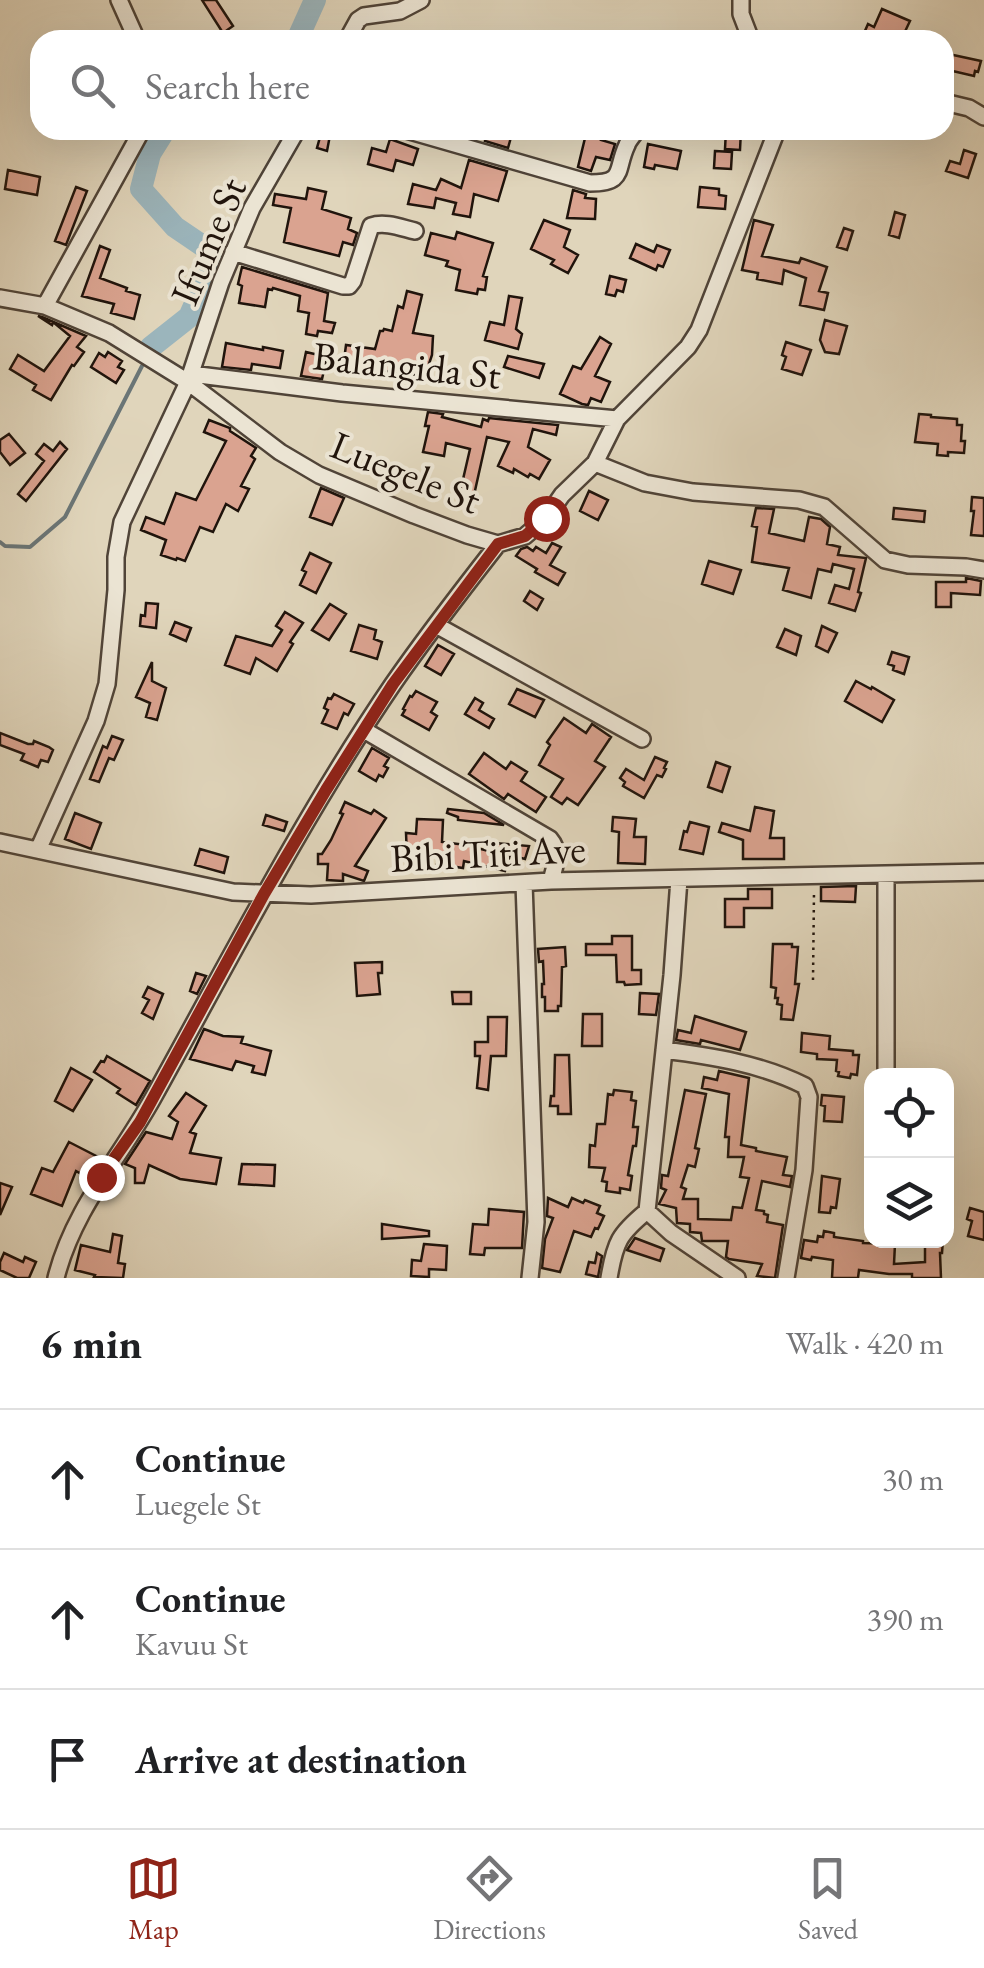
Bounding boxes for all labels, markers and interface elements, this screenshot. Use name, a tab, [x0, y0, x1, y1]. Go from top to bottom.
search box	[30, 30, 954, 140]
icon: search	[65, 58, 120, 113]
text: Search here	[145, 61, 310, 110]
street label: Ifume St	[158, 169, 258, 313]
street label: Balangida St	[310, 329, 504, 401]
street label: Luegele St	[323, 418, 489, 526]
route start	[524, 496, 570, 542]
street label: Bibi Titi Ave	[389, 822, 587, 884]
map controls	[864, 1068, 954, 1248]
button: locate	[864, 1068, 954, 1158]
route end	[79, 1155, 125, 1201]
button: layers	[864, 1158, 954, 1248]
text: 6 min	[40, 1316, 142, 1371]
text: Walk · 420 m	[786, 1322, 944, 1364]
text: Continue	[135, 1434, 286, 1483]
icon: ahead	[40, 1452, 95, 1507]
text: 30 m	[882, 1458, 944, 1500]
text: Luegele St	[135, 1483, 261, 1525]
text: Continue	[135, 1574, 286, 1623]
icon: ahead	[40, 1592, 95, 1647]
text: 390 m	[867, 1598, 944, 1640]
text: Kavuu St	[135, 1623, 248, 1665]
icon: arrive	[40, 1732, 95, 1787]
text: Arrive at destination	[135, 1735, 467, 1784]
tab: Map	[126, 1851, 181, 1947]
tab: Directions	[433, 1851, 546, 1947]
tab: Saved	[798, 1851, 858, 1947]

